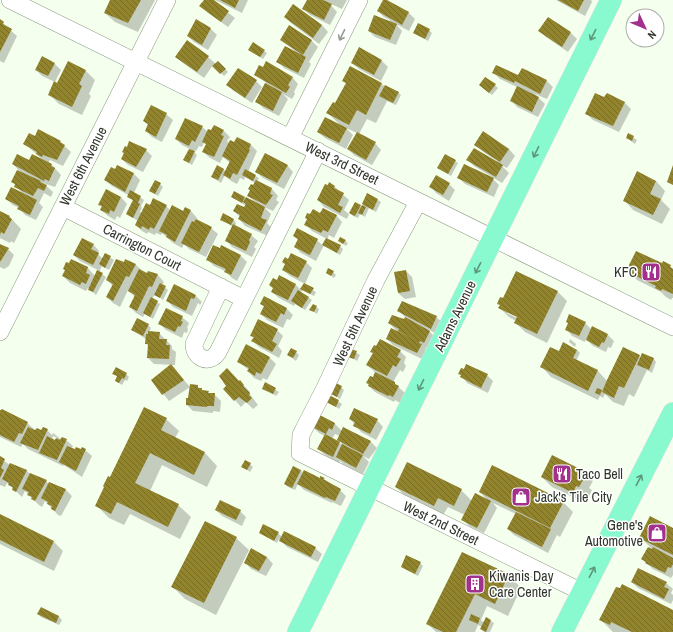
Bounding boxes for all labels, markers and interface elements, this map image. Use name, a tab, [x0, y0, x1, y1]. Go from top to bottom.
north arrow	[625, 8, 665, 48]
text: N	[645, 28, 659, 42]
one-way arrow	[338, 29, 345, 41]
one-way arrow	[589, 29, 597, 41]
street label: West 6th Avenue	[55, 123, 111, 209]
street label: West 3rd Street	[302, 137, 382, 189]
one-way arrow	[532, 145, 539, 157]
street label: Carrington Court	[100, 220, 184, 274]
restaurant icon: KFC	[640, 261, 662, 283]
one-way arrow	[474, 262, 482, 274]
place label: KFC	[614, 263, 637, 281]
street label: Adams Avenue	[430, 277, 480, 355]
street label: West 5th Avenue	[329, 283, 381, 369]
one-way arrow	[417, 378, 424, 390]
restaurant icon: Taco Bell	[551, 463, 573, 485]
place label: Taco Bell	[576, 465, 623, 483]
one-way arrow	[636, 474, 643, 486]
shop icon: Jack's Tile City	[510, 486, 532, 508]
place label: Jack's Tile City	[535, 488, 612, 506]
street label: West 2nd Street	[400, 497, 482, 549]
place label: Gene's Automotive	[584, 516, 643, 550]
shop icon: Gene's Automotive	[646, 522, 668, 544]
one-way arrow	[589, 566, 597, 578]
place label: Kiwanis Day Care Center	[489, 567, 554, 601]
building icon: Kiwanis Day Care Center	[464, 573, 486, 595]

